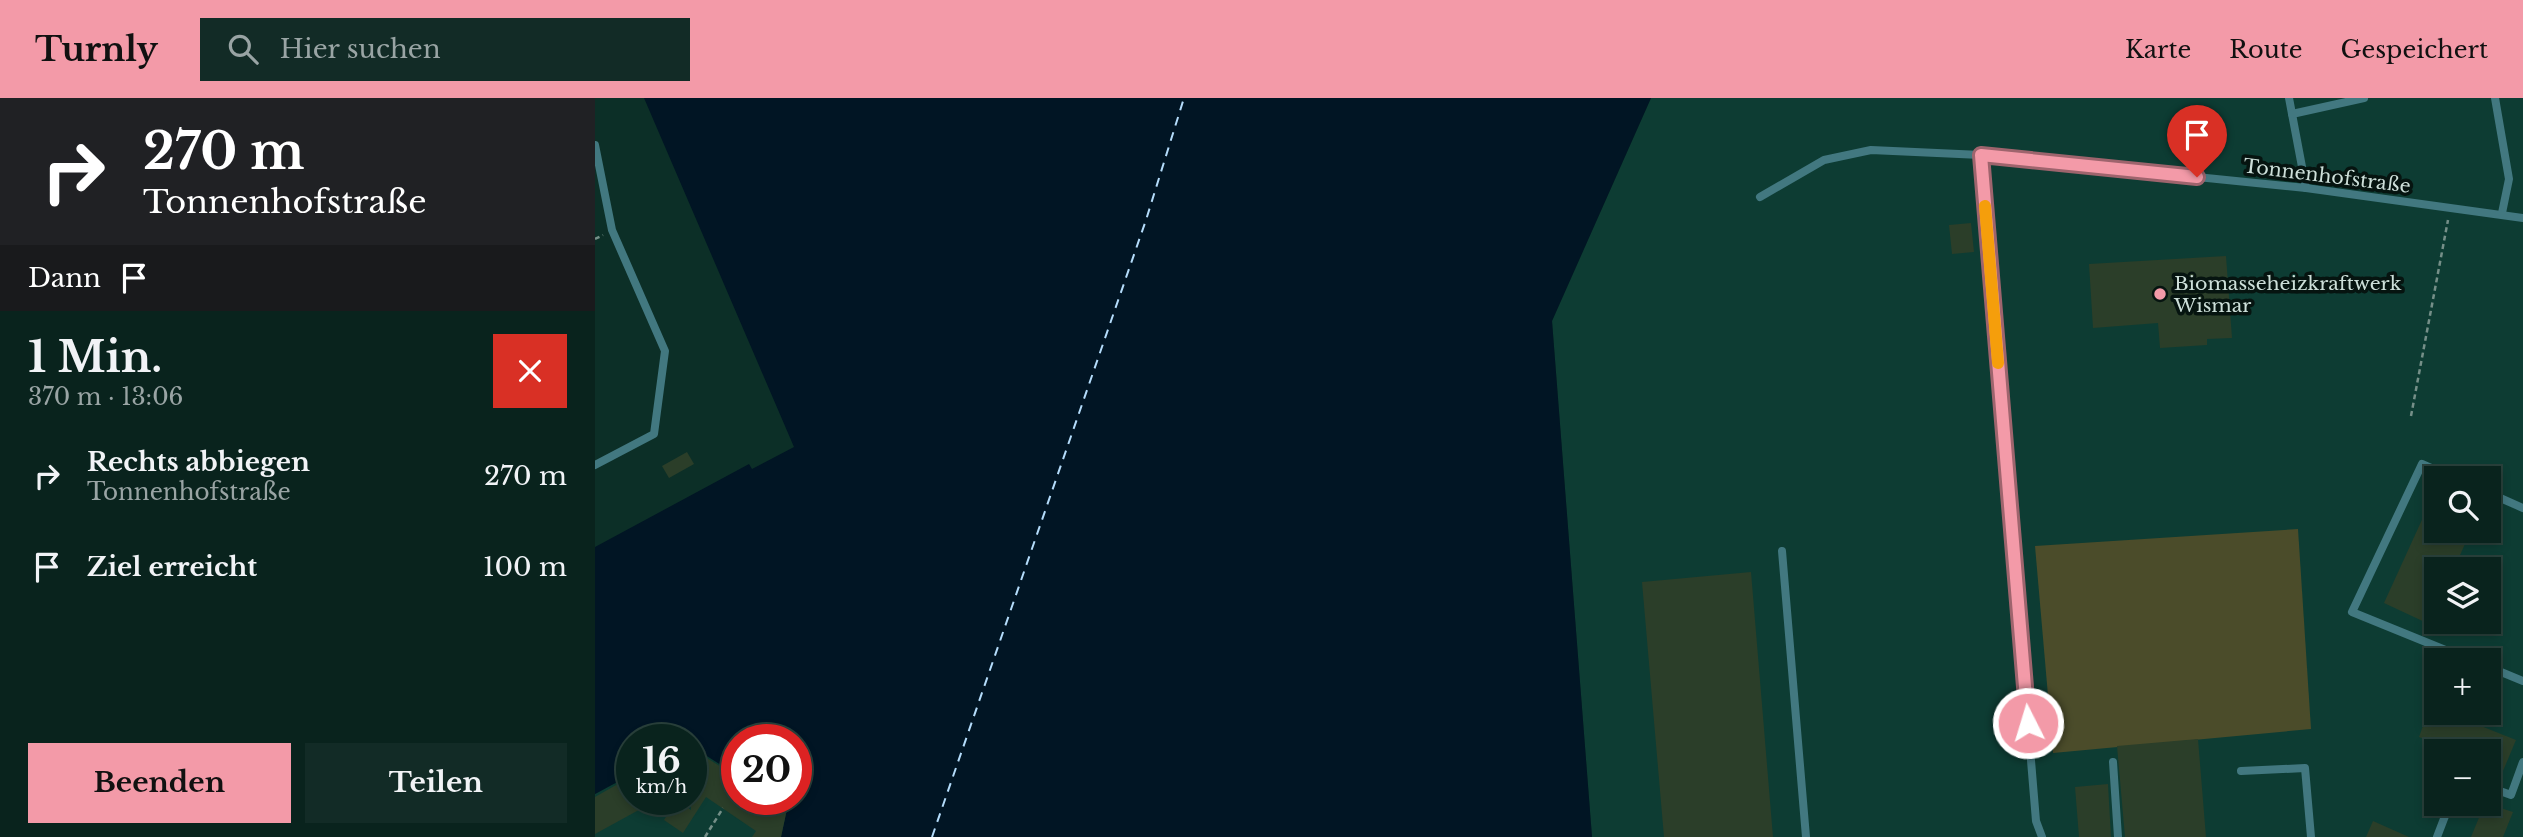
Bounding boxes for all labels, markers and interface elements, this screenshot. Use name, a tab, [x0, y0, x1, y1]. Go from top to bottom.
search box	[200, 18, 690, 81]
text: Turnly	[35, 29, 158, 70]
icon: search	[224, 30, 262, 68]
text: Hier suchen	[280, 33, 441, 65]
text: Karte	[2125, 35, 2191, 64]
text: Route	[2229, 35, 2303, 64]
text: Gespeichert	[2341, 35, 2488, 64]
pin	[2167, 105, 2227, 177]
icon: arrive	[2178, 116, 2216, 154]
text: 270 m	[143, 121, 304, 182]
icon: right	[28, 126, 119, 217]
street label: Tonnenhofstraße	[2242, 154, 2412, 198]
text: Tonnenhofstraße	[143, 182, 427, 222]
icon: arrive	[115, 259, 153, 297]
text: Dann	[28, 262, 101, 294]
place label: Biomasseheizkraftwerk Wismar	[2173, 272, 2402, 317]
marker: Biomasseheizkraftwerk Wismar	[2152, 286, 2168, 302]
text: 1 Min.	[28, 331, 162, 383]
button: close	[493, 334, 567, 408]
text: 370 m · 13:06	[28, 383, 183, 411]
text: Rechts abbiegen	[87, 446, 310, 478]
icon: right	[28, 457, 66, 495]
text: 270 m	[484, 460, 567, 492]
map controls	[2424, 466, 2501, 816]
button: search	[2424, 466, 2501, 543]
text: Tonnenhofstraße	[87, 478, 291, 506]
icon: arrive	[28, 548, 66, 586]
text: Ziel erreicht	[87, 551, 257, 583]
text: 100 m	[483, 551, 567, 583]
button: layers	[2424, 557, 2501, 634]
button: +	[2424, 648, 2501, 725]
position arrow	[1991, 686, 2065, 760]
speed limit sign: 20	[721, 724, 812, 815]
text: 16	[642, 739, 681, 782]
button: −	[2424, 739, 2501, 816]
button: Beenden	[28, 743, 291, 823]
button: Teilen	[305, 743, 567, 823]
text: km/h	[636, 776, 687, 798]

